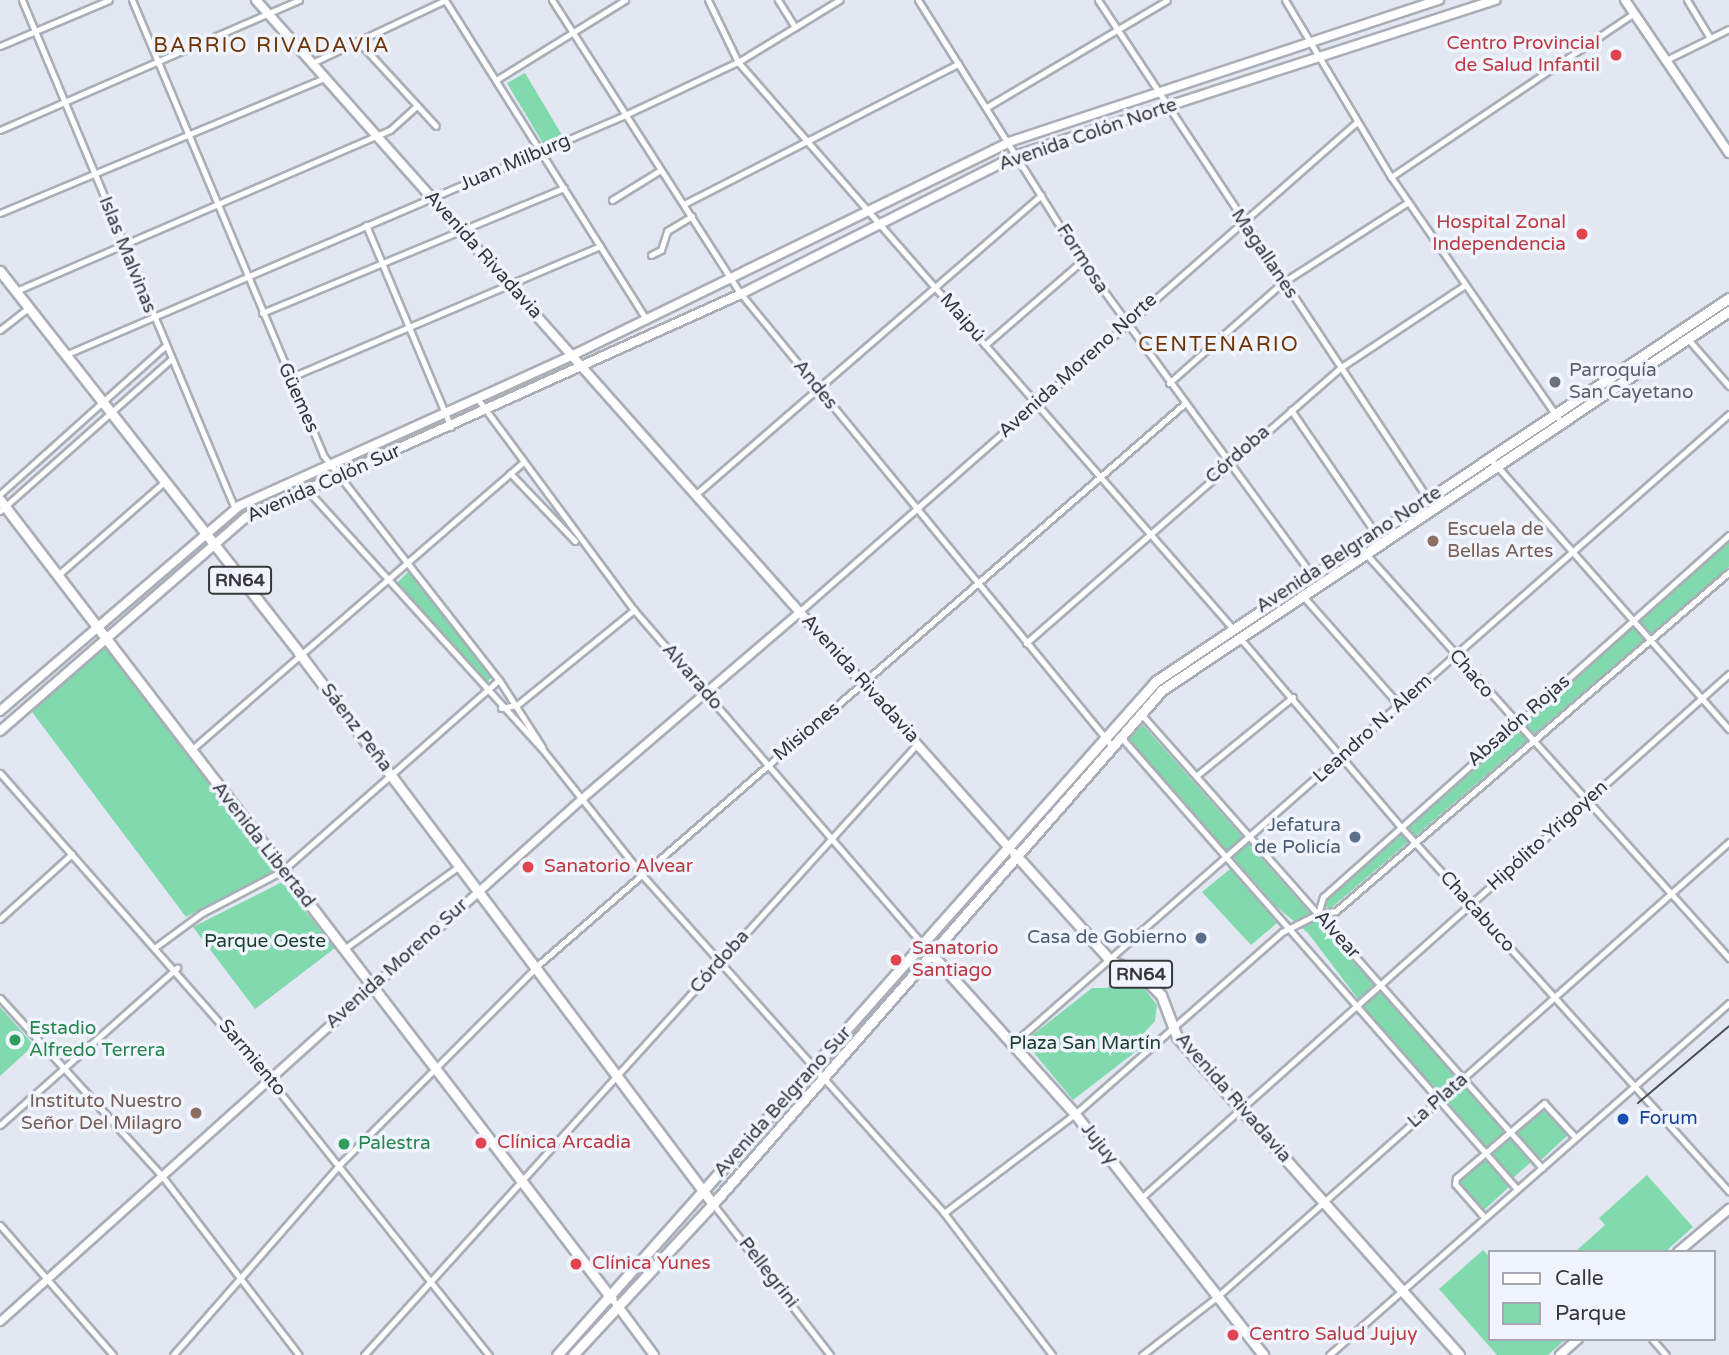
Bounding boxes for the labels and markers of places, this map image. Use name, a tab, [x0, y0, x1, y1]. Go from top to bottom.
place label: Centro Provincial de Salud Infantil	[1447, 33, 1600, 77]
marker: Centro Provincial de Salud Infantil	[1606, 45, 1626, 65]
place label: Hospital Zonal Independencia	[1432, 212, 1566, 256]
marker: Hospital Zonal Independencia	[1572, 224, 1592, 244]
place label: Parroquía San Cayetano	[1569, 360, 1693, 404]
marker: Parroquía San Cayetano	[1547, 374, 1563, 390]
place label: Escuela de Bellas Artes	[1447, 519, 1553, 563]
marker: Escuela de Bellas Artes	[1425, 533, 1441, 549]
place label: Jefatura de Policía	[1254, 815, 1341, 859]
marker: Jefatura de Policía	[1347, 829, 1363, 845]
place label: Sanatorio Alvear	[544, 856, 693, 878]
marker: Sanatorio Alvear	[518, 857, 538, 877]
place label: Casa de Gobierno	[1027, 927, 1187, 949]
marker: Casa de Gobierno	[1193, 930, 1209, 946]
place label: Sanatorio Santiago	[912, 938, 999, 982]
marker: Sanatorio Santiago	[886, 950, 906, 970]
place label: Estadio Alfredo Terrera	[29, 1018, 165, 1062]
marker: Estadio Alfredo Terrera	[7, 1032, 23, 1048]
place label: Instituto Nuestro Señor Del Milagro	[21, 1091, 182, 1135]
marker: Instituto Nuestro Señor Del Milagro	[188, 1105, 204, 1121]
place label: Forum	[1639, 1108, 1698, 1130]
marker: Forum	[1613, 1109, 1633, 1129]
place label: Clínica Arcadia	[497, 1132, 631, 1154]
place label: Palestra	[358, 1133, 431, 1155]
marker: Clínica Arcadia	[471, 1133, 491, 1153]
marker: Palestra	[336, 1136, 352, 1152]
place label: Clínica Yunes	[592, 1253, 711, 1275]
marker: Clínica Yunes	[566, 1254, 586, 1274]
place label: Centro Salud Jujuy	[1249, 1324, 1417, 1346]
marker: Centro Salud Jujuy	[1223, 1325, 1243, 1345]

